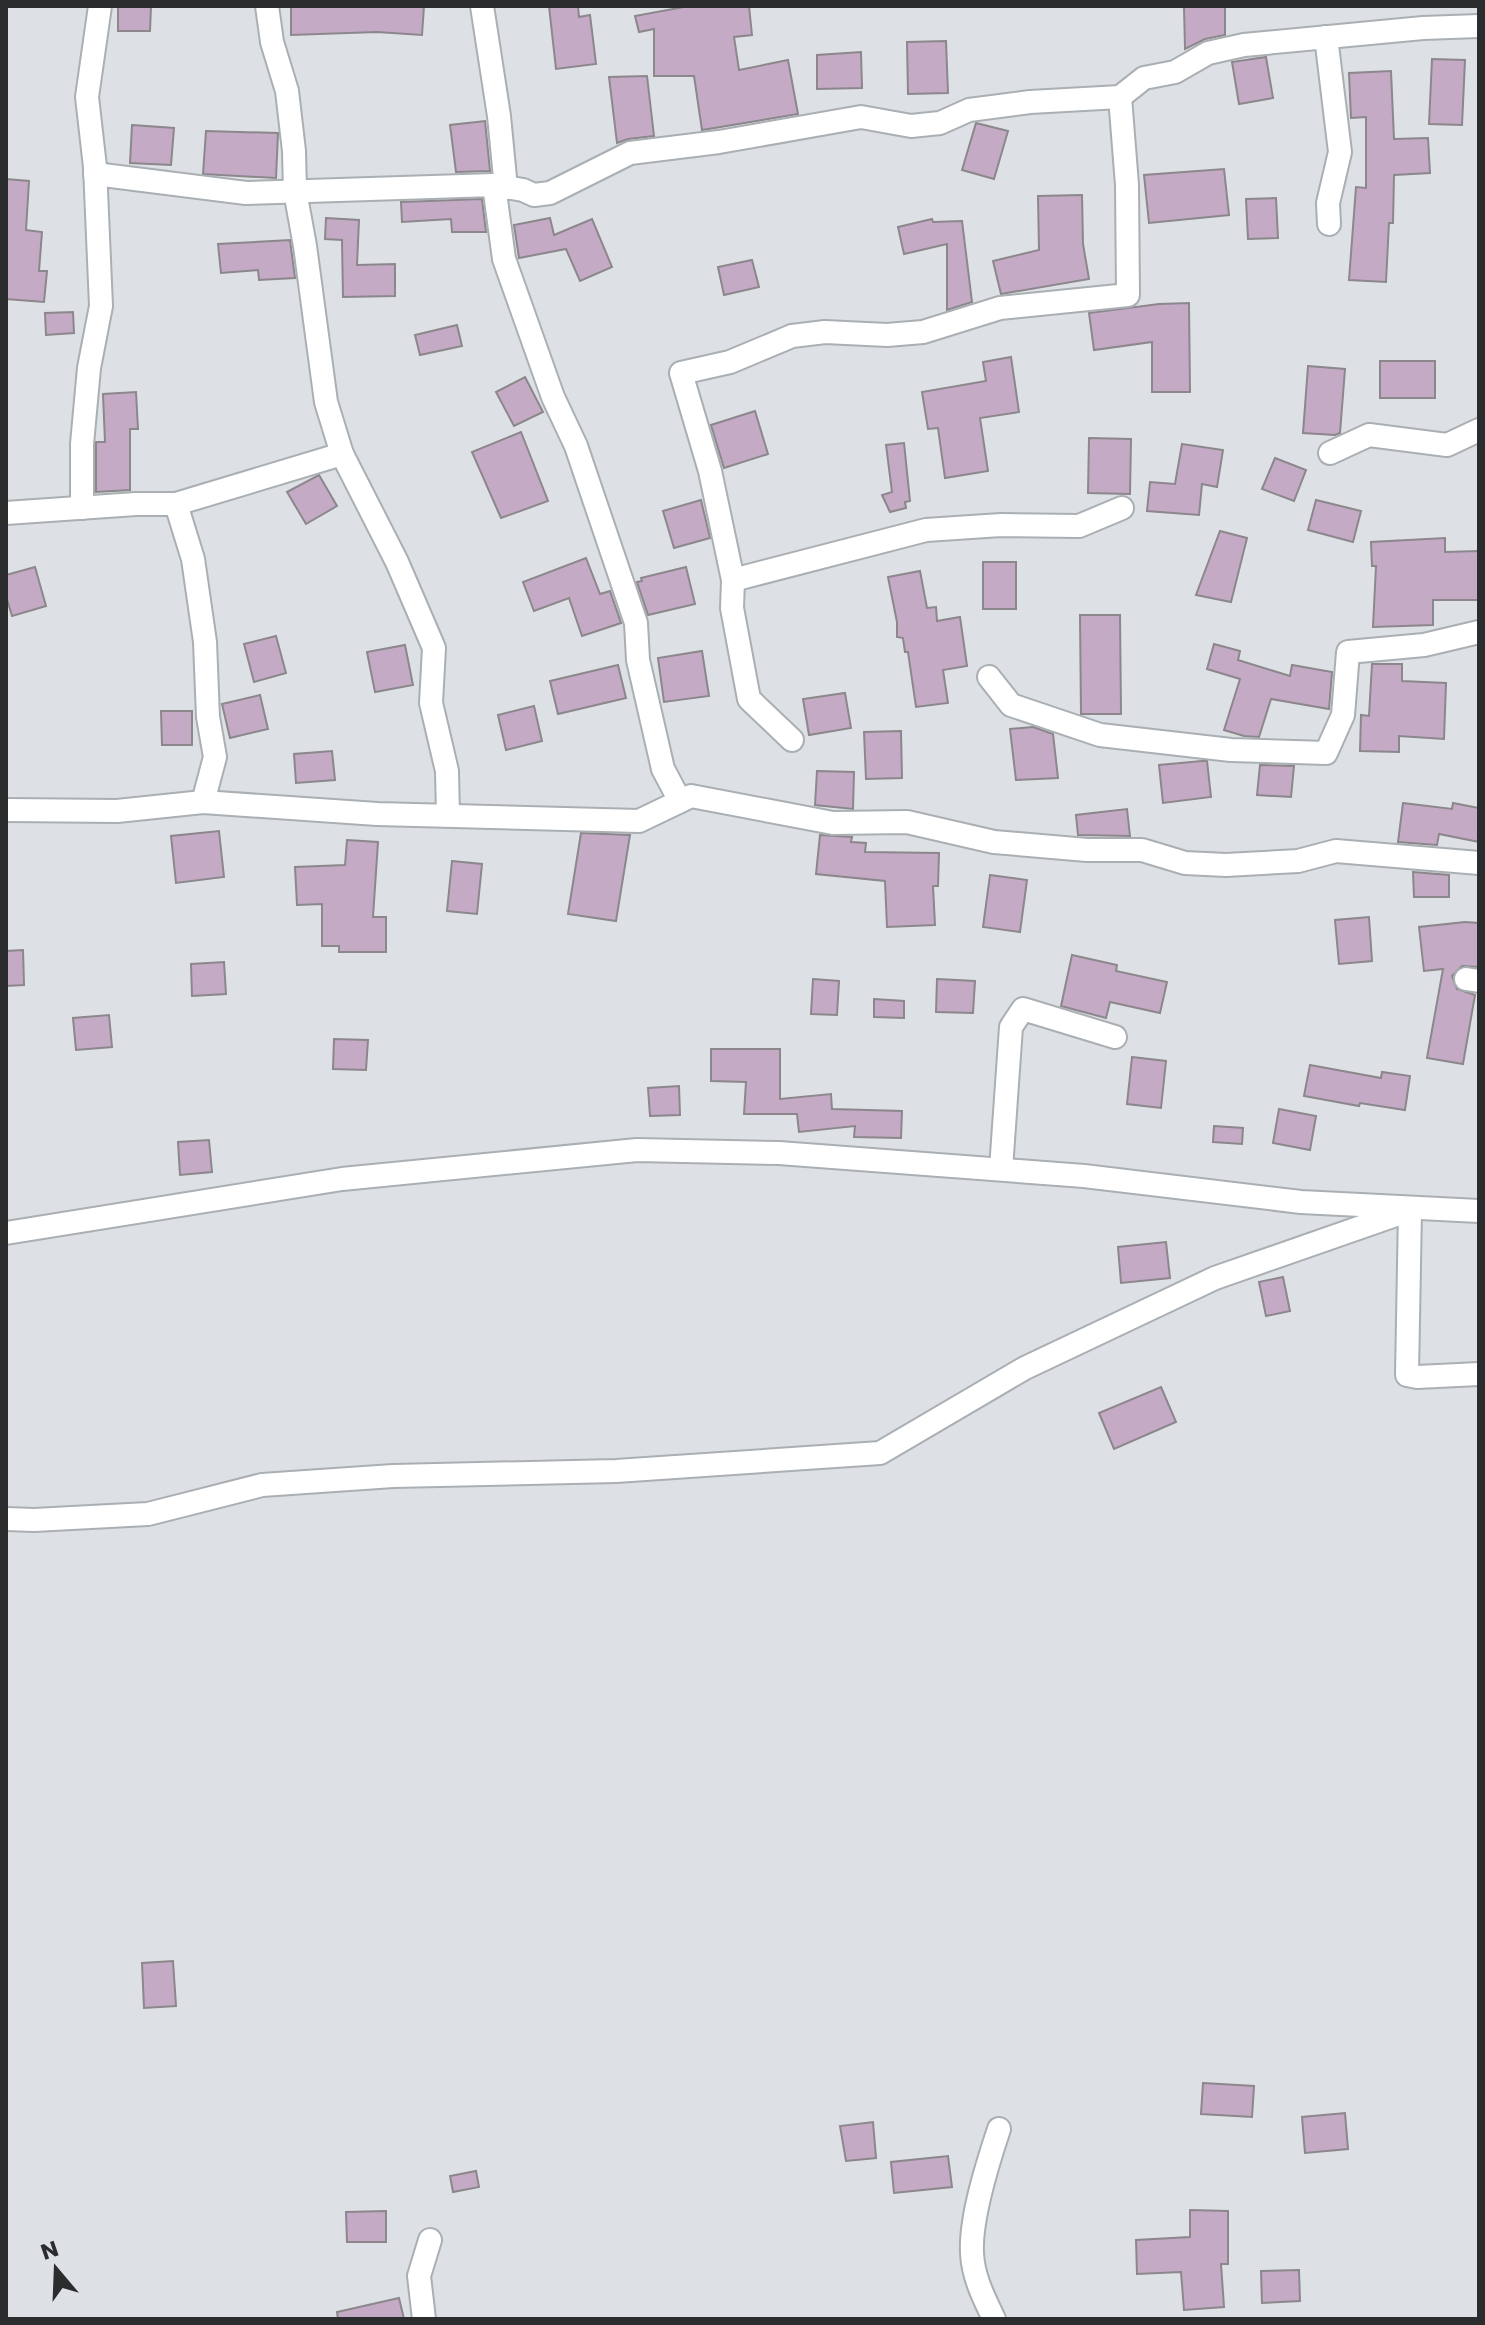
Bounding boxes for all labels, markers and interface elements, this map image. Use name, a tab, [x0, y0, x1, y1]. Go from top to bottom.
north arrow	[16, 2229, 96, 2309]
text: N	[37, 2233, 63, 2268]

